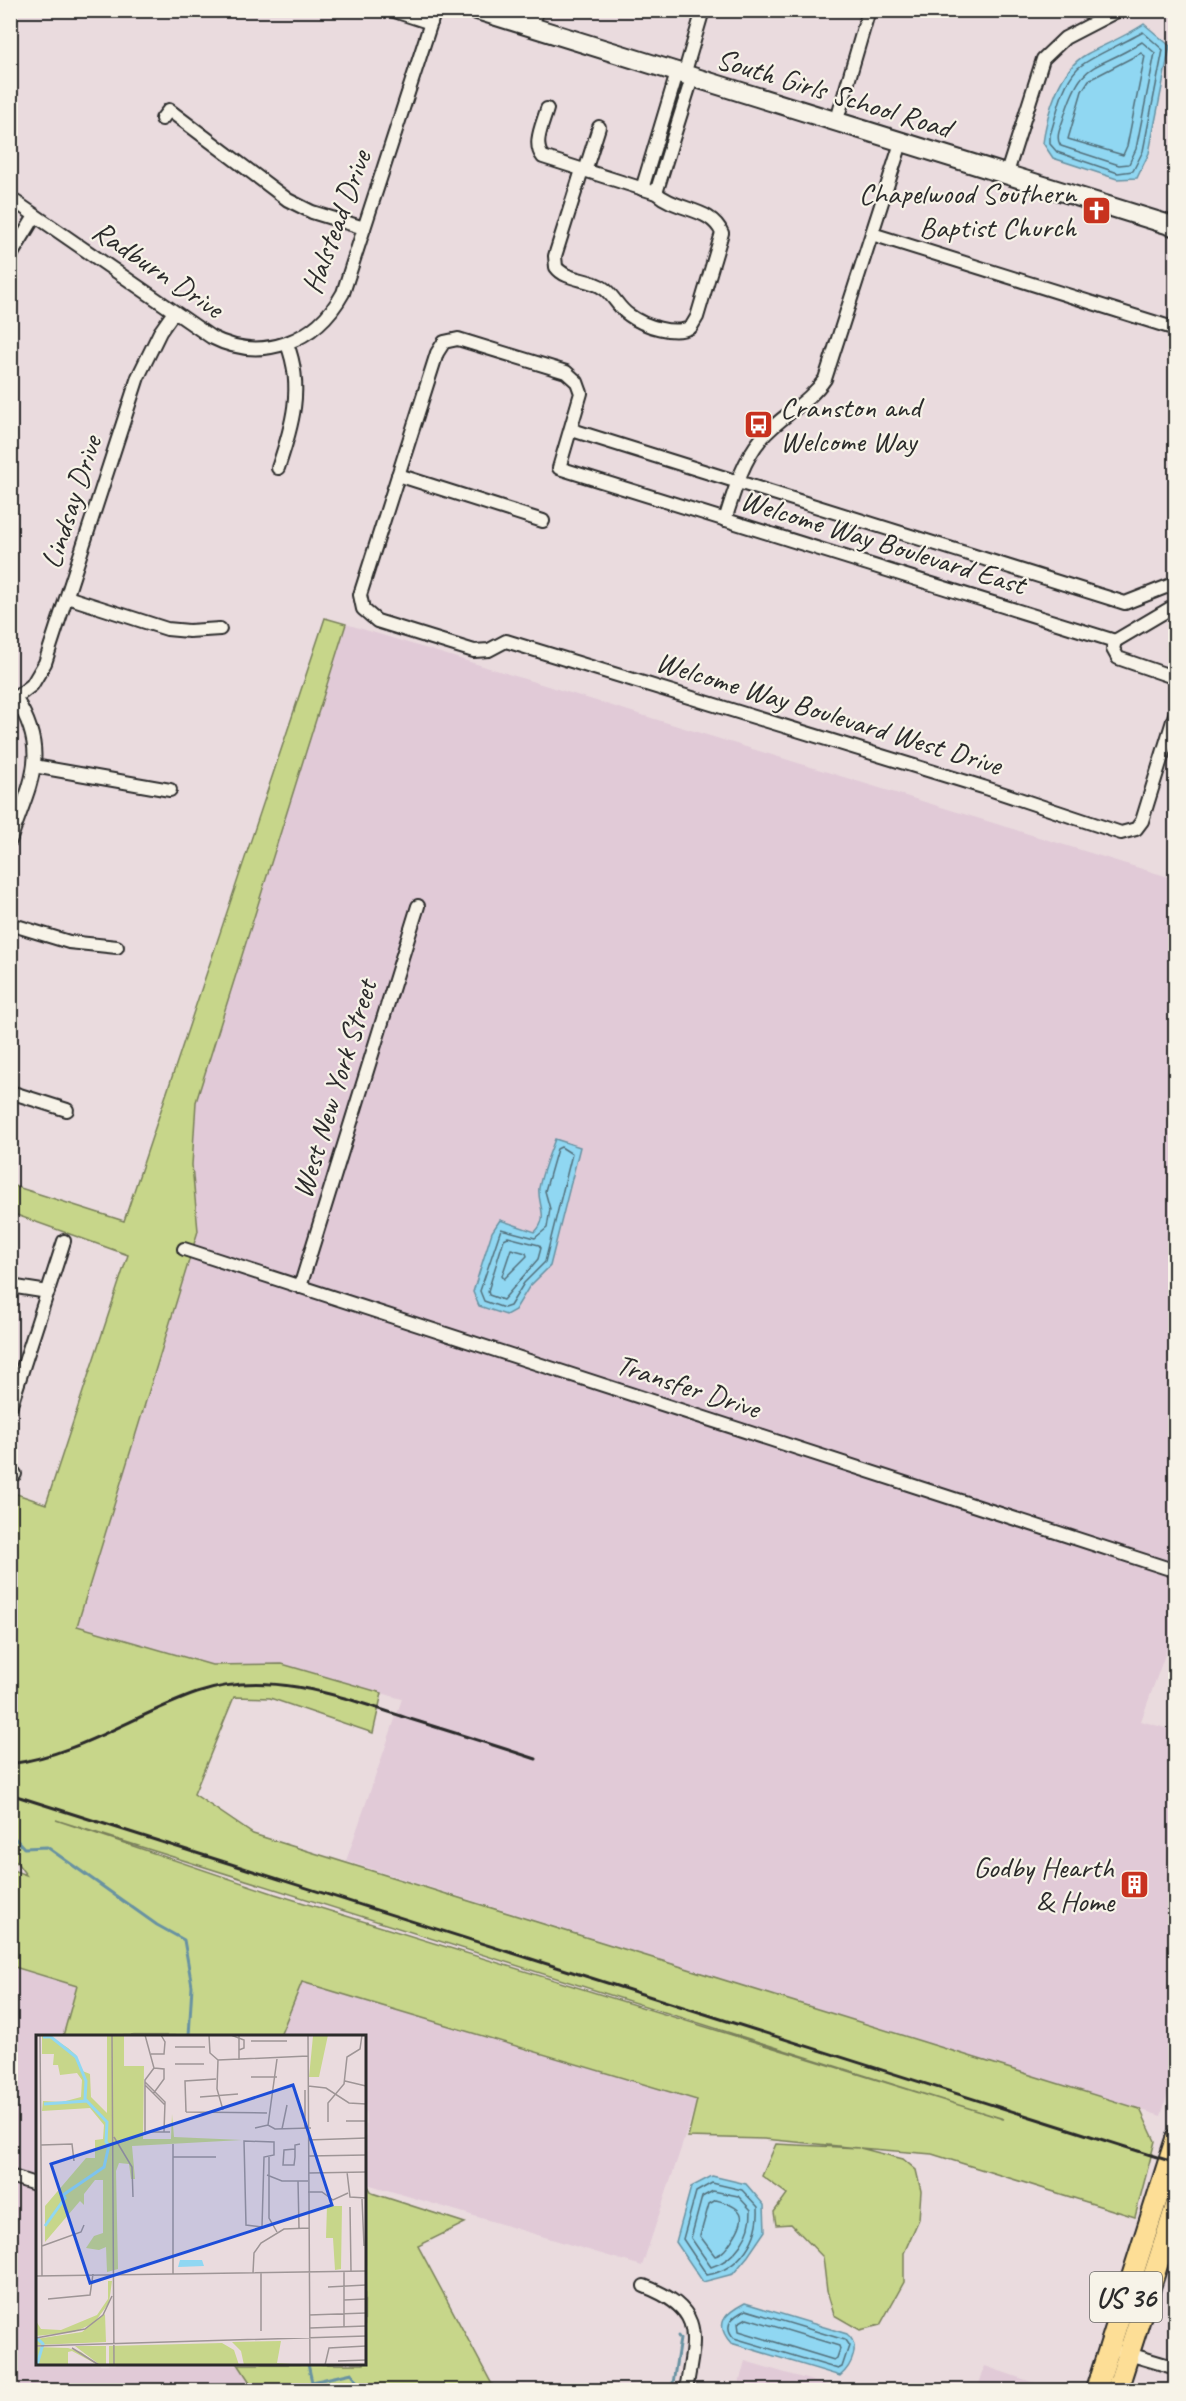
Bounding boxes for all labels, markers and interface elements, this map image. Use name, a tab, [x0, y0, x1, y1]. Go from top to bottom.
street label: South Girls School Road	[712, 39, 960, 148]
street label: Halstead Drive	[293, 143, 380, 299]
place label: Chapelwood Southern Baptist Church	[859, 174, 1077, 246]
church icon: Chapelwood Southern Baptist Church	[1081, 194, 1113, 226]
street label: Radburn Drive	[85, 211, 233, 328]
place label: Cranston and Welcome Way	[780, 388, 925, 460]
bus stop icon: Cranston and Welcome Way	[743, 408, 775, 440]
street label: Lindsay Drive	[32, 429, 111, 573]
street label: Welcome Way Boulevard East	[736, 481, 1033, 604]
street label: Welcome Way Boulevard West Drive	[652, 642, 1009, 784]
street label: West New York Street	[283, 972, 386, 1203]
street label: Transfer Drive	[611, 1345, 767, 1428]
place label: Godby Hearth & Home	[973, 1848, 1116, 1920]
building icon: Godby Hearth & Home	[1119, 1868, 1151, 1900]
inset map	[36, 2035, 366, 2365]
road number: US 36	[1090, 2272, 1162, 2322]

